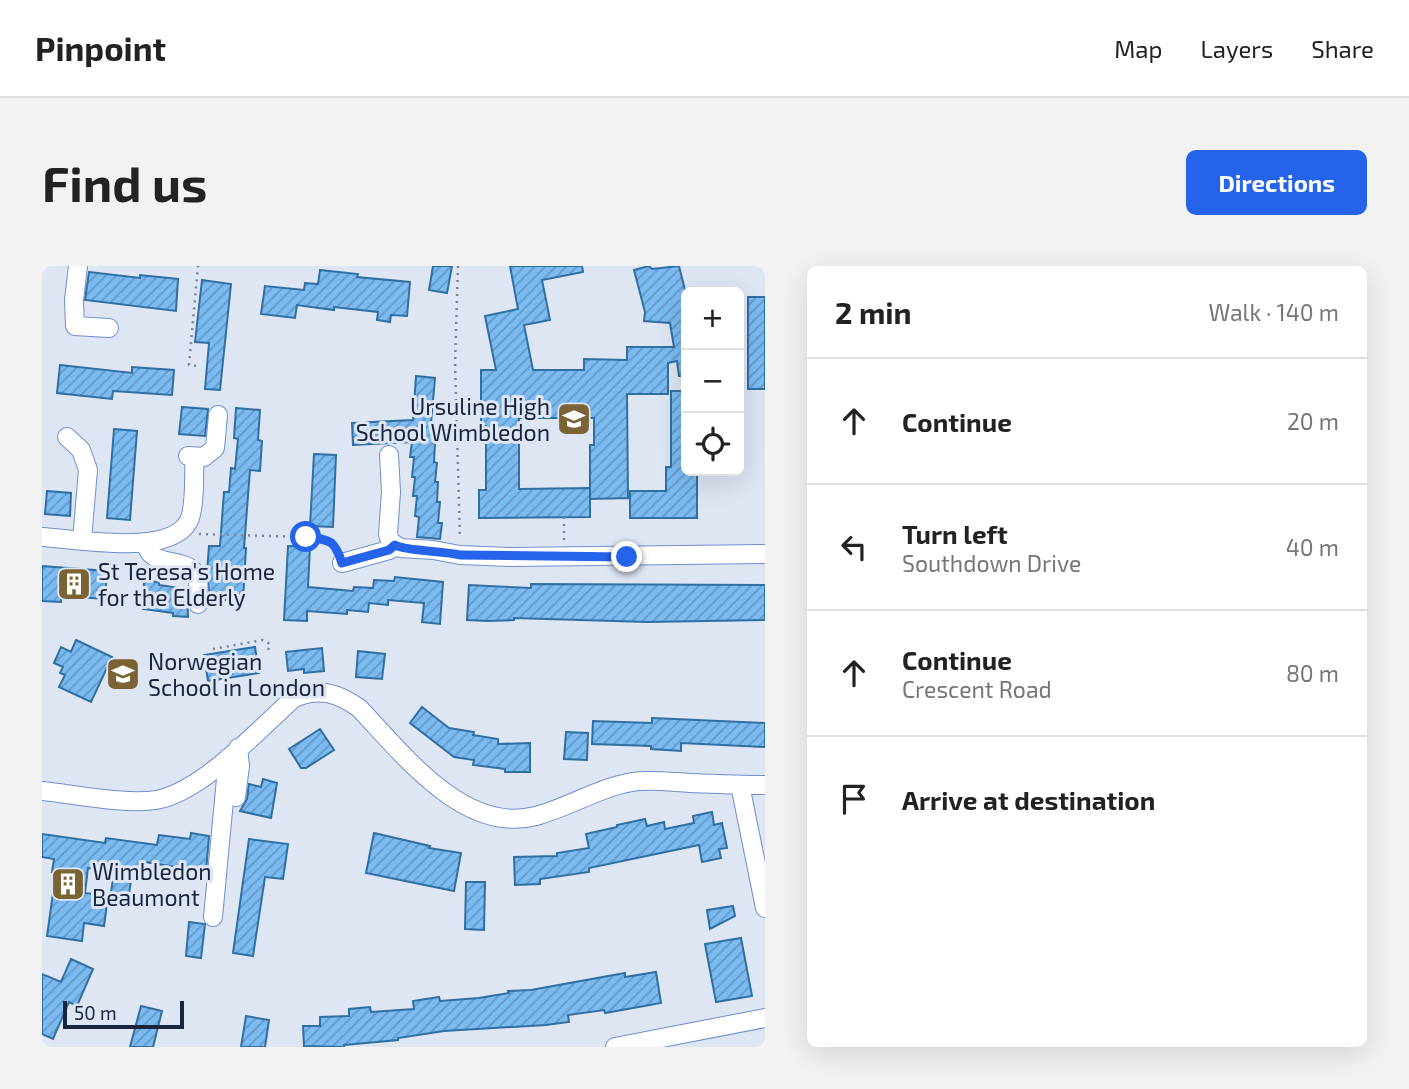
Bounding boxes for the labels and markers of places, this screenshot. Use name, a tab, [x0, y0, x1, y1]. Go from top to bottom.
place label: Ursuline High School Wimbledon	[356, 392, 550, 446]
school or university icon: Ursuline High School Wimbledon	[555, 400, 593, 438]
place label: St Teresa's Home for the Elderly	[98, 557, 275, 611]
building icon: St Teresa's Home for the Elderly	[55, 565, 93, 603]
place label: Norwegian School in London	[148, 647, 325, 701]
school or university icon: Norwegian School in London	[104, 655, 142, 693]
place label: Wimbledon Beaumont	[92, 857, 212, 911]
building icon: Wimbledon Beaumont	[49, 865, 87, 903]

